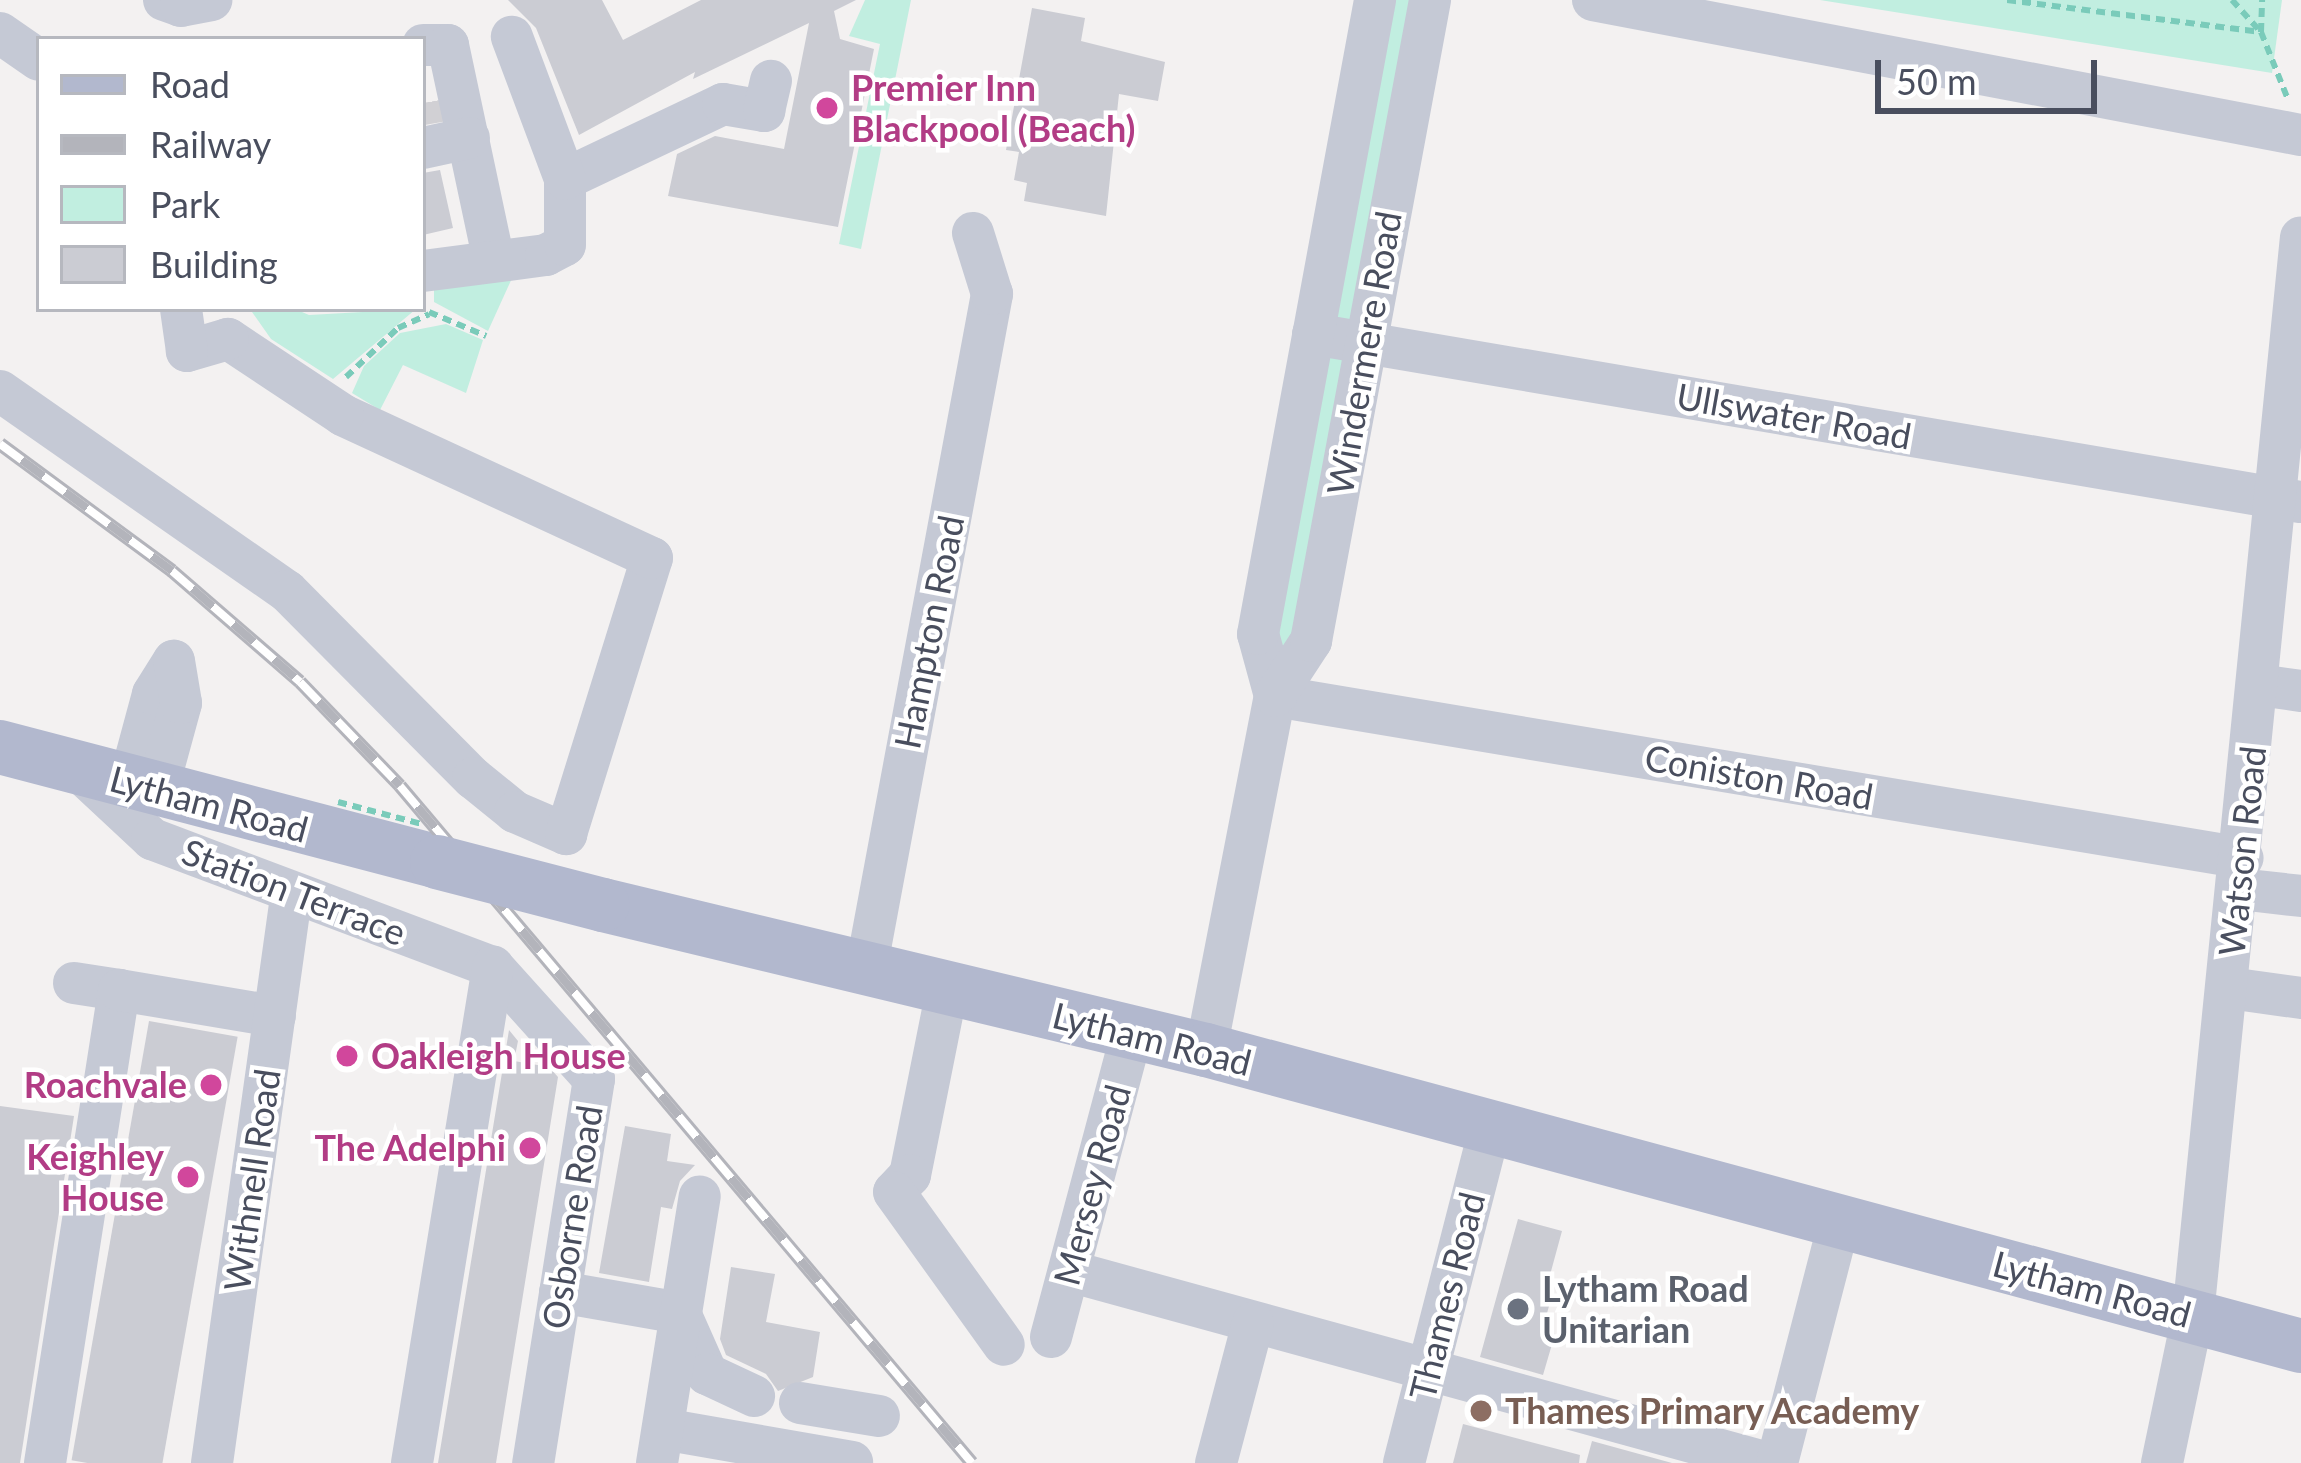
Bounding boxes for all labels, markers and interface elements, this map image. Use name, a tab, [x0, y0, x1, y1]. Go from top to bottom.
legend	[36, 36, 426, 312]
scale bar	[1881, 36, 2103, 110]
text: 50 m	[1896, 59, 1977, 103]
text: Road	[150, 62, 230, 106]
place label: Premier Inn Blackpool (Beach)	[851, 65, 1135, 150]
marker: Premier Inn Blackpool (Beach)	[814, 95, 840, 121]
text: Railway	[150, 122, 271, 166]
text: Park	[150, 182, 220, 226]
street label: Windermere Road	[1318, 208, 1410, 498]
text: Building	[150, 242, 278, 286]
street label: Ullswater Road	[1673, 374, 1915, 458]
street label: Hampton Road	[885, 512, 973, 752]
street label: Coniston Road	[1642, 736, 1876, 818]
street label: Watson Road	[2209, 744, 2275, 958]
street label: Lytham Road	[105, 757, 313, 851]
street label: Station Terrace	[176, 829, 412, 955]
street label: Lytham Road	[1048, 993, 1256, 1085]
place label: Oakleigh House	[371, 1034, 626, 1078]
marker: Oakleigh House	[334, 1043, 360, 1069]
place label: Roachvale	[24, 1063, 187, 1107]
street label: Withnell Road	[215, 1066, 289, 1294]
marker: Roachvale	[198, 1072, 224, 1098]
street label: Mersey Road	[1044, 1080, 1140, 1290]
street label: Osborne Road	[533, 1102, 611, 1332]
place label: The Adelphi	[313, 1126, 506, 1170]
place label: Keighley House	[26, 1134, 164, 1219]
marker: The Adelphi	[517, 1135, 543, 1161]
marker: Keighley House	[175, 1164, 201, 1190]
street label: Thames Road	[1400, 1188, 1494, 1404]
street label: Lytham Road	[1988, 1242, 2196, 1336]
place label: Lytham Road Unitarian	[1542, 1266, 1749, 1351]
marker: Lytham Road Unitarian	[1505, 1296, 1531, 1322]
place label: Thames Primary Academy	[1505, 1389, 1921, 1433]
marker: Thames Primary Academy	[1468, 1398, 1494, 1424]

